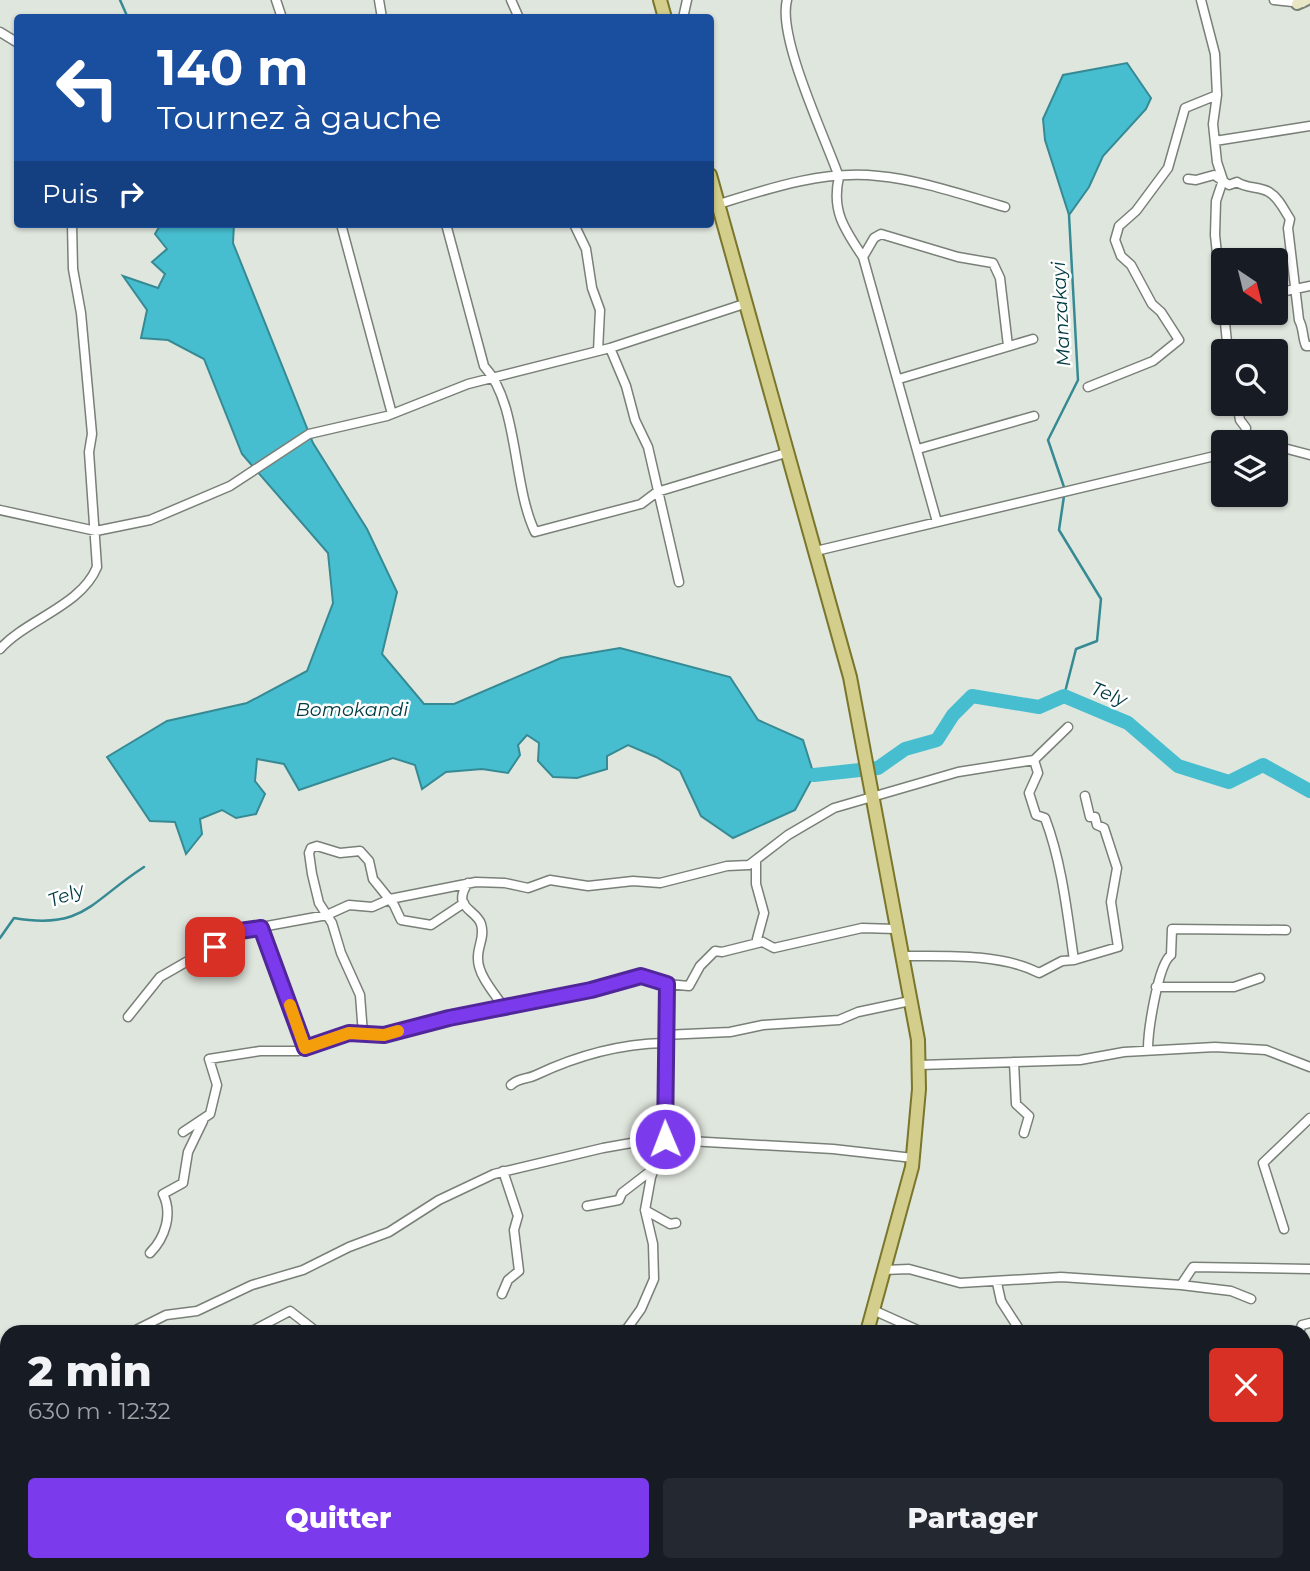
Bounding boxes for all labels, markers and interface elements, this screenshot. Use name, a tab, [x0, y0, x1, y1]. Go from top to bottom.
text: 140 m	[157, 38, 309, 97]
icon: left	[42, 42, 133, 133]
text: Tournez à gauche	[157, 98, 442, 137]
icon: right	[112, 175, 150, 213]
text: Puis	[42, 178, 98, 210]
north arrow	[1211, 248, 1288, 326]
map controls	[1211, 248, 1288, 507]
water label: Manzakayi	[1047, 260, 1075, 367]
button: search	[1211, 339, 1288, 416]
button: layers	[1211, 430, 1288, 507]
water label: Tely	[1088, 676, 1132, 712]
water label: Bomokandi	[296, 698, 409, 721]
water label: Tely	[45, 877, 89, 912]
pin	[185, 917, 245, 977]
icon: arrive	[196, 928, 234, 966]
position arrow	[628, 1102, 702, 1176]
text: 2 min	[28, 1345, 152, 1397]
button: close	[1209, 1348, 1283, 1422]
text: 630 m · 12:32	[28, 1397, 171, 1425]
button: Quitter	[28, 1478, 649, 1558]
button: Partager	[663, 1478, 1283, 1558]

